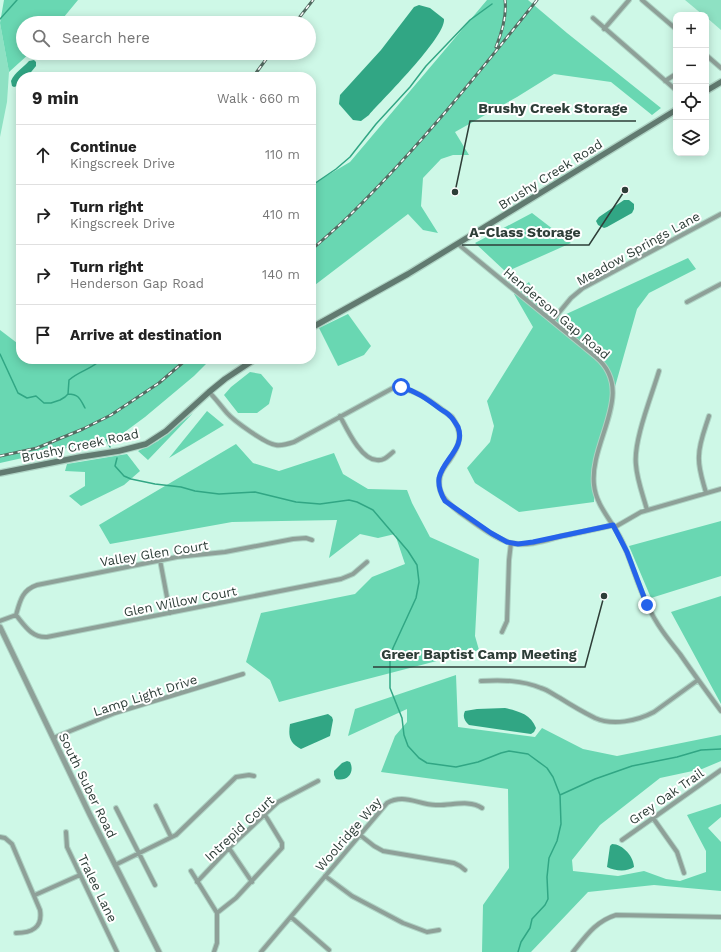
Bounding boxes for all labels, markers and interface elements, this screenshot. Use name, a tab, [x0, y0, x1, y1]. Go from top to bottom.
map controls	[673, 12, 709, 156]
button: +	[673, 12, 709, 48]
search box	[16, 16, 316, 60]
icon: search	[30, 27, 52, 49]
text: Search here	[62, 29, 150, 47]
button: −	[673, 48, 709, 84]
button: locate	[673, 84, 709, 120]
text: 9 min	[32, 88, 79, 108]
text: Walk · 660 m	[217, 91, 300, 106]
callout: Brushy Creek Storage	[470, 95, 636, 121]
text: Brushy Creek Storage	[478, 100, 628, 116]
button: layers	[673, 120, 709, 156]
street label: Brushy Creek Road	[496, 136, 605, 212]
text: Continue	[70, 138, 137, 156]
icon: ahead	[32, 144, 54, 166]
text: 110 m	[265, 147, 300, 162]
text: Kingscreek Drive	[70, 156, 175, 171]
text: Turn right	[70, 198, 143, 216]
icon: right	[32, 204, 54, 226]
text: 410 m	[262, 207, 300, 222]
street label: Meadow Springs Lane	[574, 208, 703, 289]
text: Kingscreek Drive	[70, 216, 175, 231]
callout: A-Class Storage	[462, 219, 589, 245]
text: A-Class Storage	[469, 224, 581, 240]
text: Turn right	[70, 258, 143, 276]
icon: right	[32, 264, 54, 286]
street label: Henderson Gap Road	[501, 265, 613, 362]
text: 140 m	[262, 267, 300, 282]
text: Henderson Gap Road	[70, 276, 204, 291]
icon: arrive	[32, 324, 54, 346]
text: Arrive at destination	[70, 326, 222, 344]
route start	[392, 378, 410, 396]
street label: Brushy Creek Road	[20, 426, 140, 465]
street label: Valley Glen Court	[99, 537, 210, 569]
street label: Glen Willow Court	[122, 583, 238, 620]
route end	[638, 596, 656, 614]
callout: Greer Baptist Camp Meeting	[373, 641, 585, 667]
text: Greer Baptist Camp Meeting	[381, 646, 577, 662]
street label: Lamp Light Drive	[91, 672, 199, 719]
street label: South Suber Road	[56, 730, 120, 840]
street label: Grey Oak Trail	[626, 765, 706, 828]
street label: Intrepid Court	[202, 792, 277, 864]
street label: Woolridge Way	[312, 794, 385, 874]
street label: Tralee Lane	[75, 852, 120, 925]

